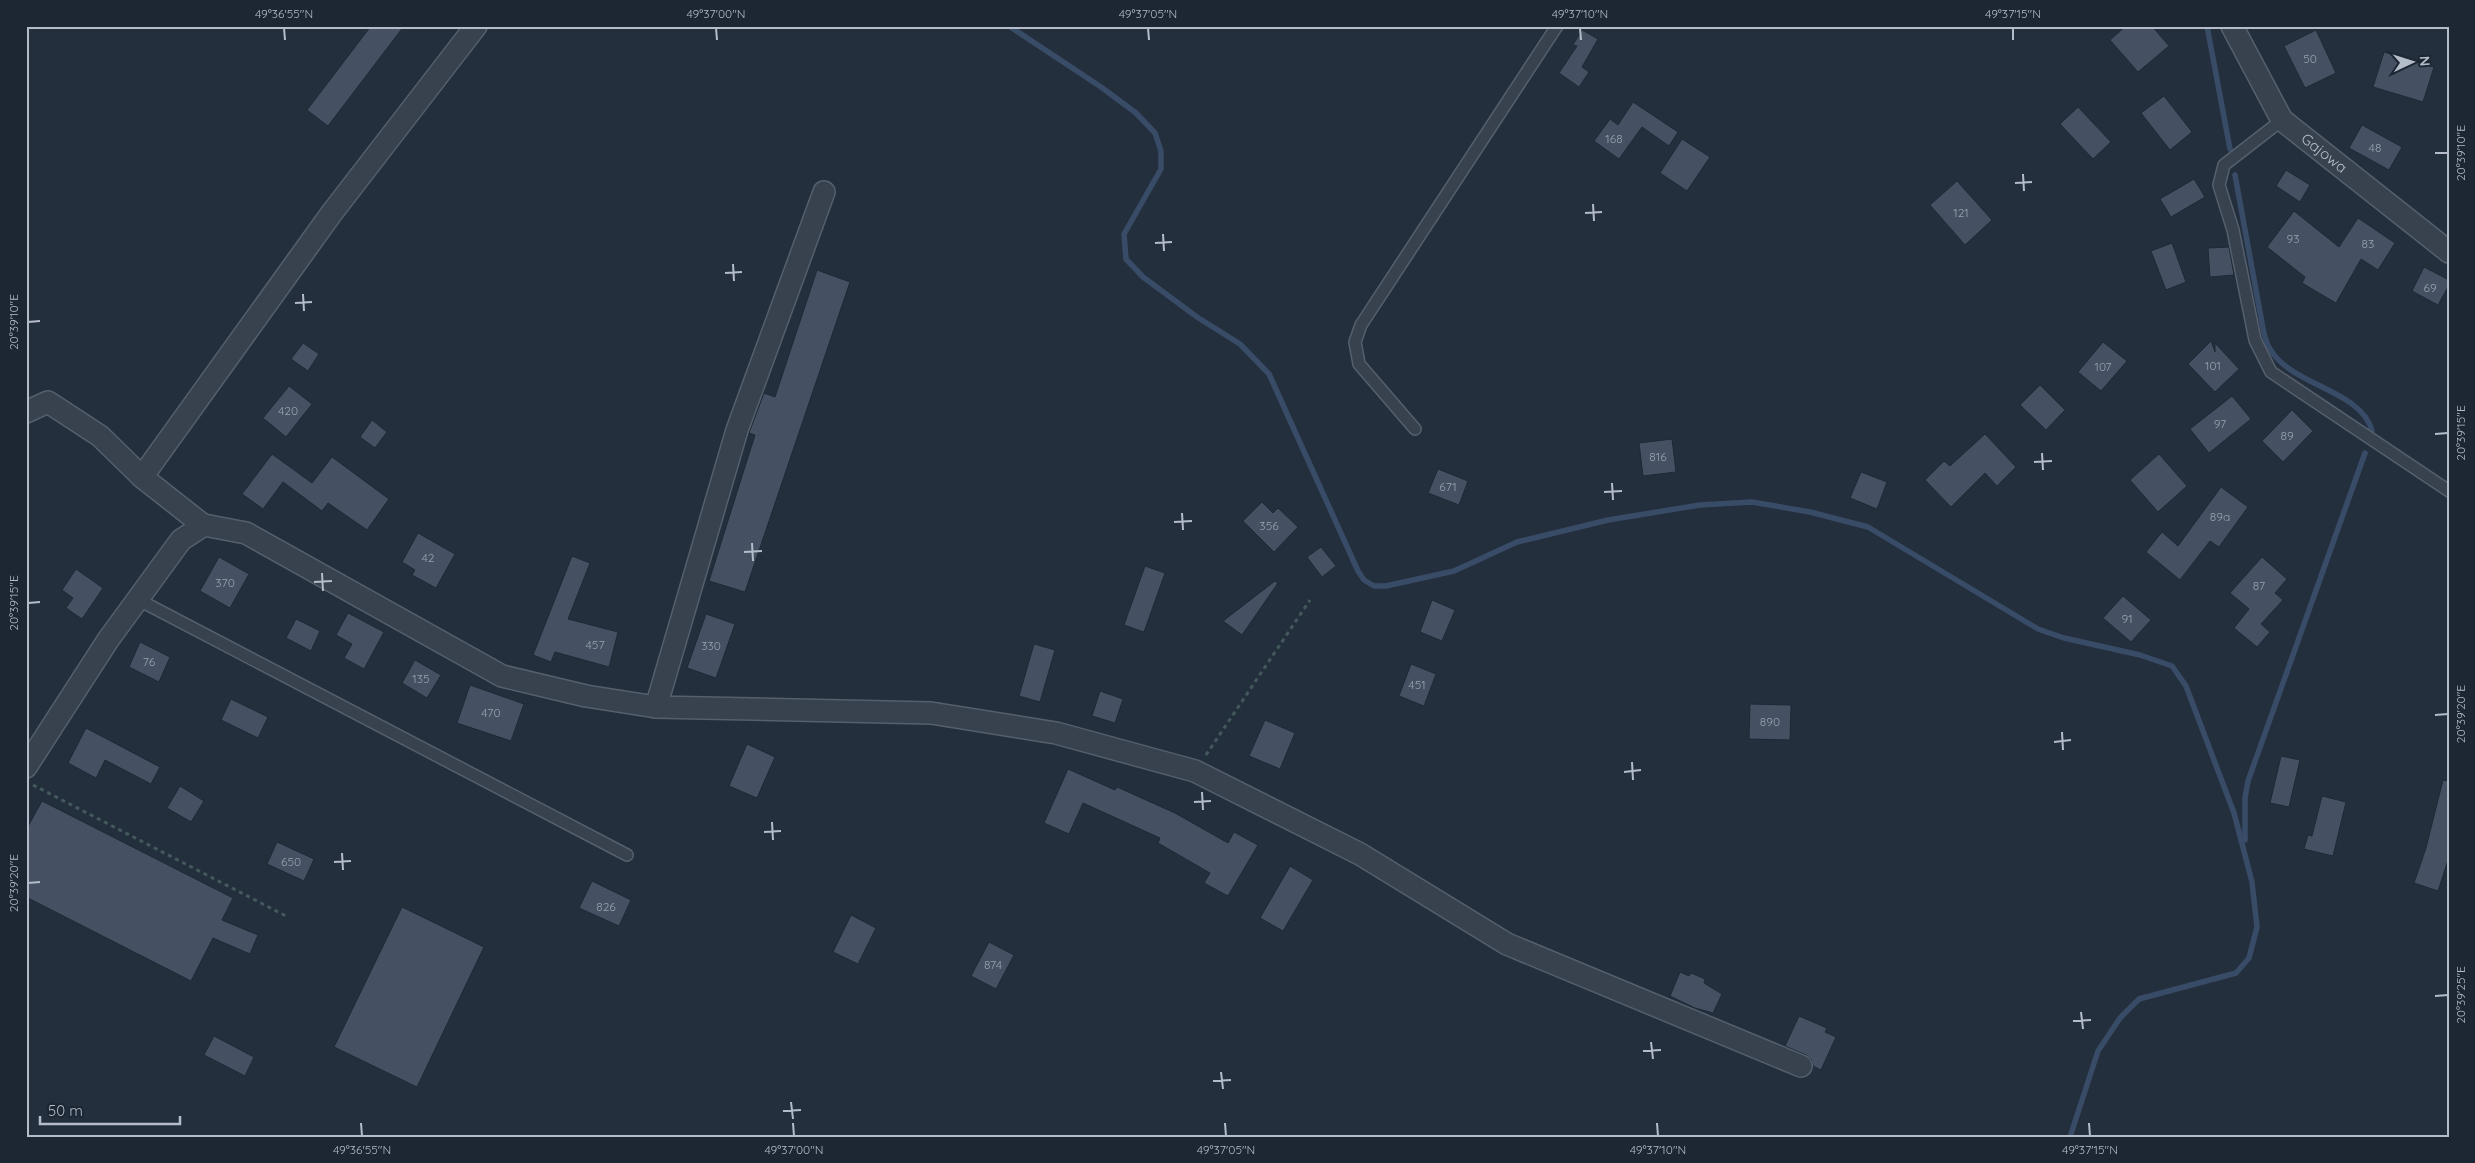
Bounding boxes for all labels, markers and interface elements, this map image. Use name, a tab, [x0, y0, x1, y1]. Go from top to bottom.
text: 49°36'55"N	[255, 6, 313, 21]
text: 49°37'00"N	[686, 6, 746, 21]
text: 49°37'05"N	[1119, 6, 1177, 21]
text: 49°37'10"N	[1552, 6, 1608, 21]
text: 49°37'15"N	[1985, 6, 2041, 21]
north arrow	[2388, 38, 2438, 88]
house number: 50	[2303, 51, 2317, 66]
text: N	[2416, 55, 2434, 67]
text: 20°39'10"E	[2453, 125, 2468, 181]
street label: Gajowa	[2298, 129, 2351, 177]
house number: 168	[1605, 131, 1623, 146]
house number: 48	[2369, 140, 2381, 155]
house number: 121	[1953, 205, 1969, 220]
house number: 93	[2287, 231, 2299, 246]
house number: 83	[2362, 236, 2374, 251]
house number: 69	[2423, 280, 2437, 295]
text: 20°39'10"E	[6, 294, 21, 350]
house number: 101	[2205, 358, 2221, 373]
house number: 107	[2094, 359, 2112, 374]
house number: 420	[278, 403, 298, 418]
text: 20°39'15"E	[2453, 405, 2468, 461]
house number: 97	[2214, 416, 2226, 431]
house number: 89	[2280, 428, 2294, 443]
house number: 816	[1649, 449, 1667, 464]
house number: 671	[1439, 479, 1457, 494]
house number: 89a	[2210, 509, 2230, 524]
house number: 356	[1259, 518, 1279, 533]
house number: 42	[422, 550, 435, 565]
text: 20°39'15"E	[6, 575, 21, 631]
house number: 370	[215, 575, 235, 590]
house number: 87	[2253, 578, 2265, 593]
house number: 91	[2121, 611, 2133, 626]
house number: 457	[585, 637, 605, 652]
house number: 330	[701, 638, 721, 653]
house number: 76	[143, 654, 156, 669]
house number: 135	[412, 671, 430, 686]
house number: 451	[1408, 677, 1426, 692]
text: 20°39'20"E	[2453, 685, 2468, 743]
house number: 470	[481, 705, 501, 720]
house number: 890	[1760, 714, 1780, 729]
text: 20°39'20"E	[6, 854, 21, 912]
house number: 650	[281, 854, 301, 869]
house number: 826	[596, 899, 616, 914]
house number: 874	[984, 957, 1002, 972]
text: 20°39'25"E	[2453, 966, 2468, 1024]
scale bar	[40, 1093, 180, 1125]
text: 50 m	[48, 1101, 83, 1120]
text: 49°36'55"N	[333, 1142, 391, 1157]
text: 49°37'00"N	[764, 1142, 824, 1157]
text: 49°37'05"N	[1197, 1142, 1255, 1157]
text: 49°37'10"N	[1630, 1142, 1686, 1157]
text: 49°37'15"N	[2062, 1142, 2118, 1157]

